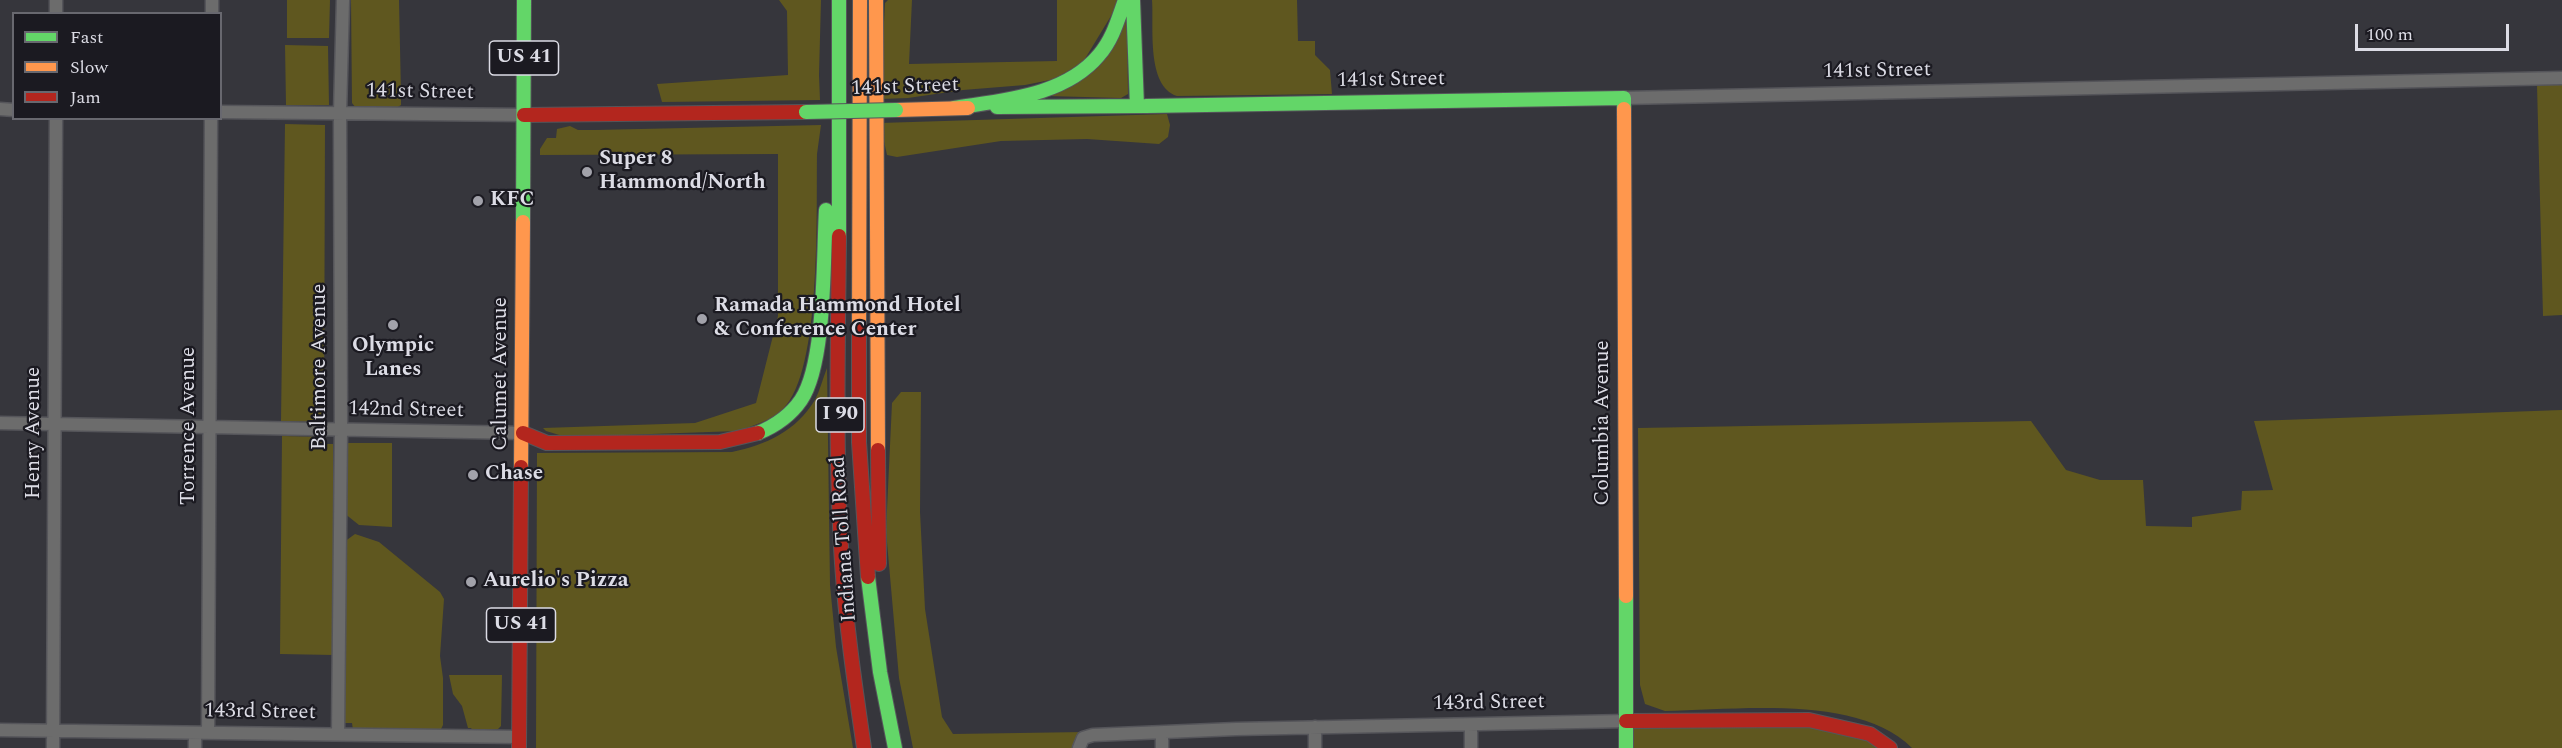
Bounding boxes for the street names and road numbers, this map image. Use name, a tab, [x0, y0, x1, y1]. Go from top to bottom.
road number: US 41	[490, 41, 558, 75]
street label: 141st Street	[1823, 58, 1931, 86]
street label: 141st Street	[1337, 67, 1445, 95]
street label: 141st Street	[851, 74, 959, 102]
street label: 141st Street	[366, 79, 474, 107]
street label: Baltimore Avenue	[308, 284, 334, 450]
street label: Calumet Avenue	[489, 297, 515, 451]
street label: Columbia Avenue	[1591, 340, 1617, 506]
street label: Torrence Avenue	[177, 347, 203, 505]
street label: Henry Avenue	[22, 367, 48, 499]
street label: 142nd Street	[348, 397, 464, 425]
road number: I 90	[816, 398, 864, 432]
street label: Indiana Toll Road	[827, 455, 863, 623]
road number: US 41	[486, 608, 556, 642]
street label: 143rd Street	[1433, 690, 1545, 718]
street label: 143rd Street	[204, 699, 316, 727]

